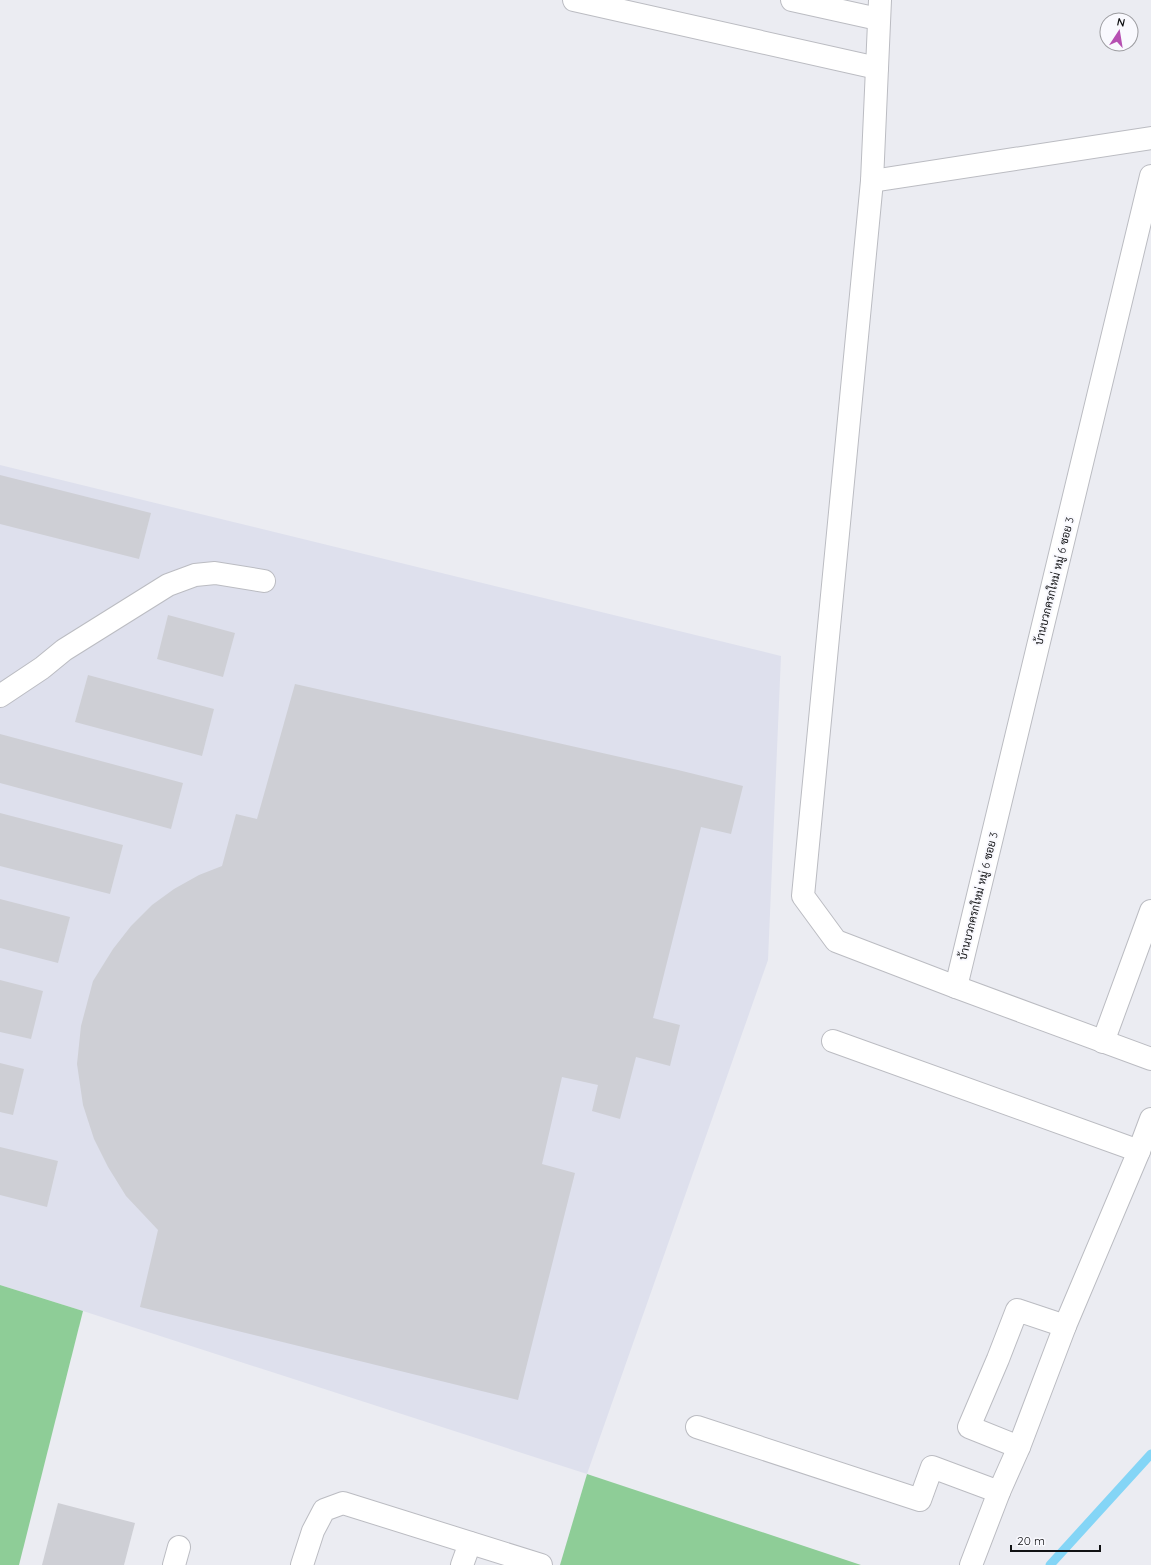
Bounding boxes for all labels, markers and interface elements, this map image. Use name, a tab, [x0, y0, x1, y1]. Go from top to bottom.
north arrow	[1099, 12, 1139, 52]
text: N	[1116, 15, 1126, 30]
street label: บ้านบวกครกใหม่ หมู่ 6 ซอย 3	[1030, 515, 1078, 647]
street label: บ้านบวกครกใหม่ หมู่ 6 ซอย 3	[954, 830, 1002, 962]
scale bar	[1011, 1527, 1100, 1553]
text: 20 m	[1017, 1533, 1045, 1548]

